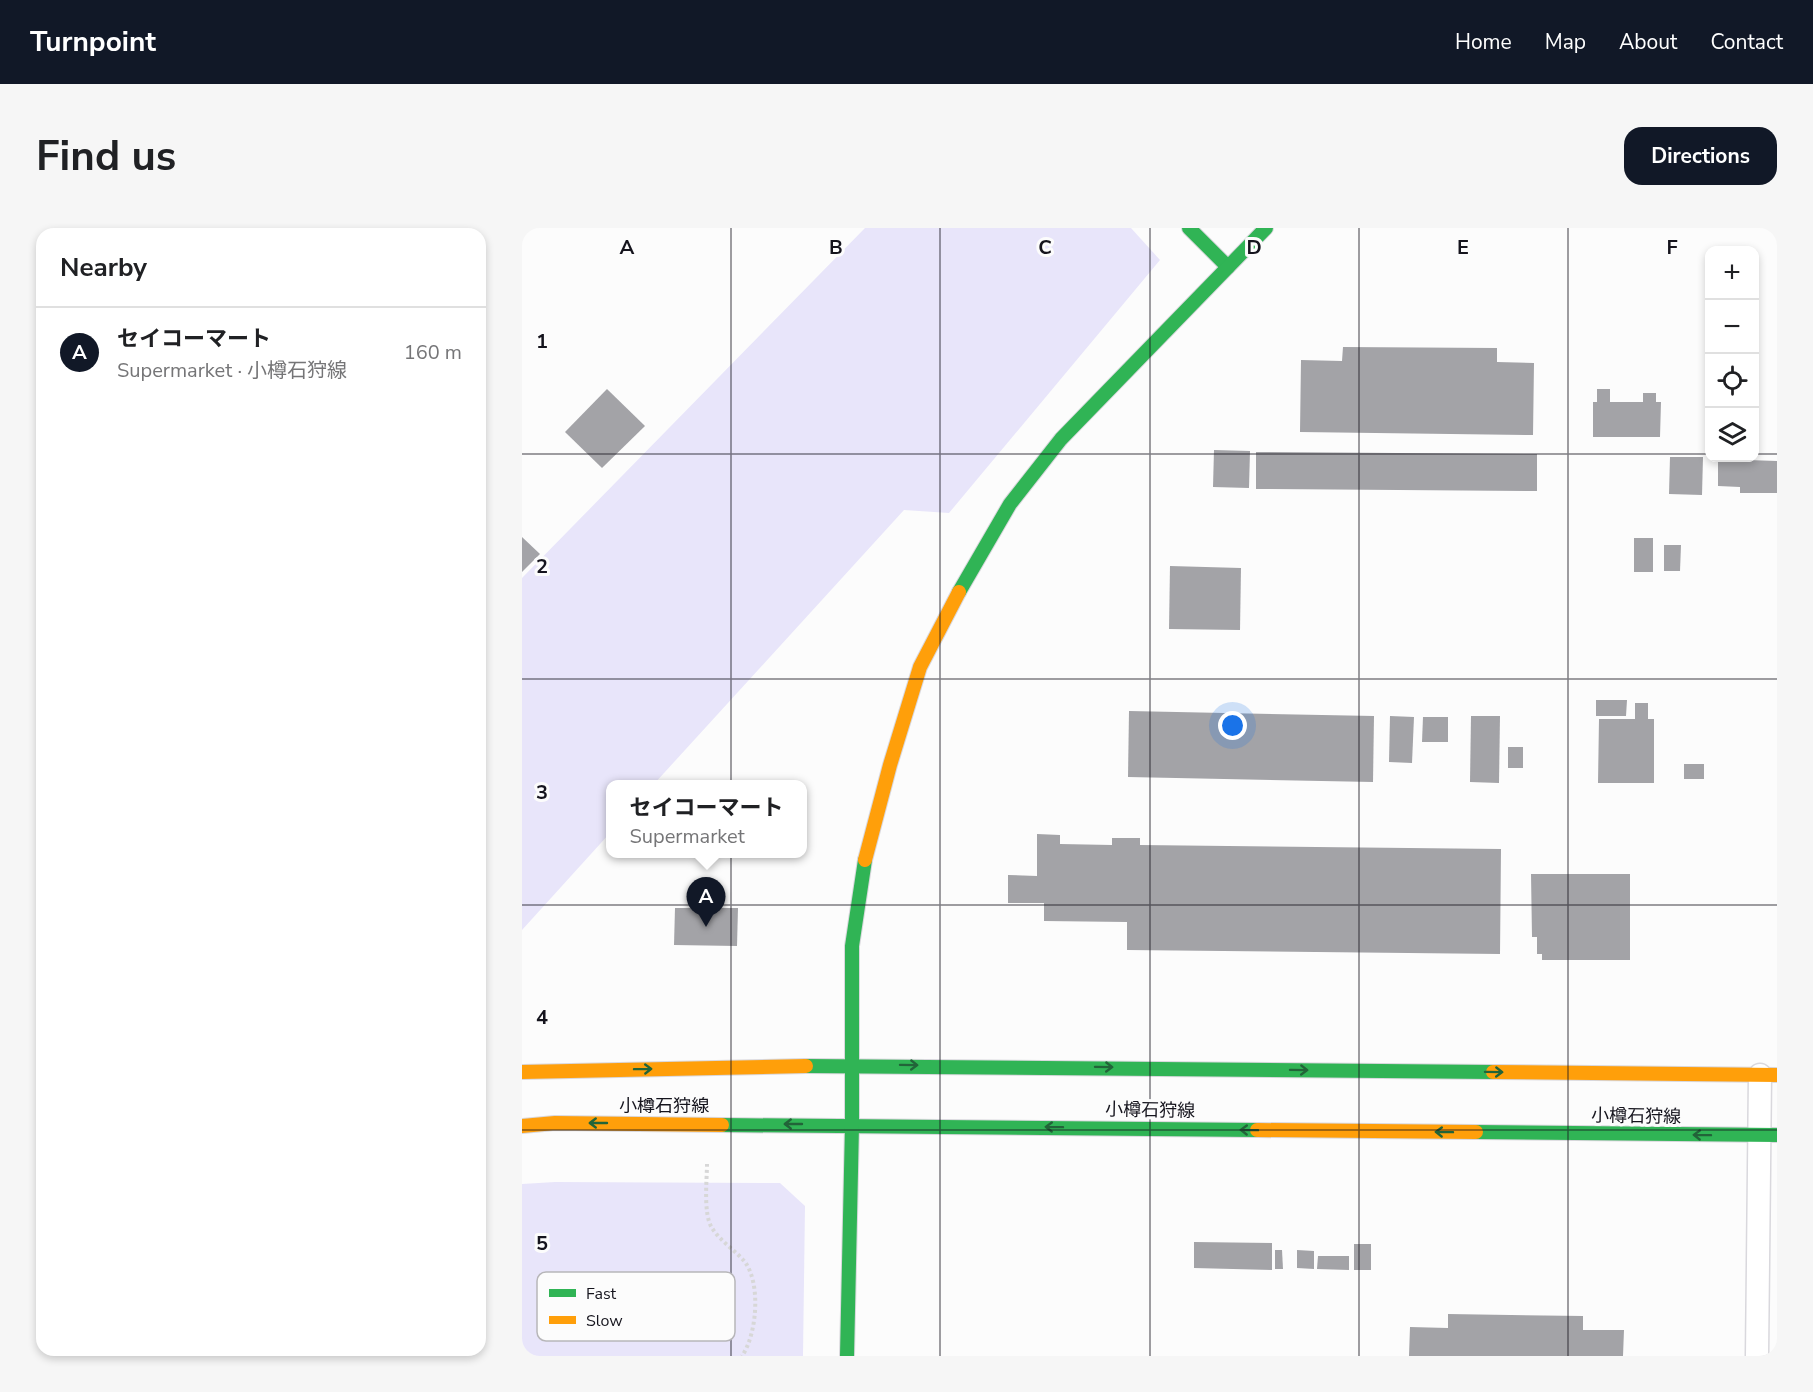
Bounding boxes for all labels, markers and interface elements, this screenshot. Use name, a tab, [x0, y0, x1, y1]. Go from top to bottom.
text: Turnpoint	[30, 23, 156, 61]
text: Home	[1455, 28, 1512, 56]
text: Map	[1545, 28, 1586, 56]
text: About	[1619, 28, 1677, 56]
text: Contact	[1710, 28, 1783, 56]
button: Directions	[1624, 127, 1777, 185]
text: Find us	[36, 128, 176, 185]
text: A	[620, 234, 635, 261]
text: B	[829, 234, 843, 261]
text: C	[1038, 234, 1052, 261]
text: D	[1246, 234, 1262, 261]
text: E	[1457, 234, 1469, 261]
text: F	[1666, 234, 1678, 261]
map controls	[1705, 246, 1759, 462]
button: +	[1705, 246, 1759, 300]
text: Nearby	[60, 250, 147, 285]
button: −	[1705, 300, 1759, 354]
text: セイコーマート	[117, 324, 271, 354]
text: 1	[536, 328, 548, 355]
text: A	[72, 339, 87, 366]
text: 160 m	[404, 339, 462, 366]
button: locate	[1705, 354, 1759, 408]
text: Supermarket · 小樽石狩線	[117, 357, 347, 384]
button: layers	[1705, 408, 1759, 462]
text: 2	[536, 553, 548, 580]
your location	[1218, 711, 1247, 740]
text: 3	[536, 779, 548, 806]
popup	[606, 780, 807, 858]
text: セイコーマート	[629, 793, 784, 823]
text: Supermarket	[629, 823, 745, 850]
pin: A	[686, 878, 726, 927]
text: 4	[536, 1004, 548, 1031]
one-way arrow	[899, 1059, 919, 1071]
one-way arrow	[1094, 1062, 1114, 1073]
one-way arrow	[633, 1063, 653, 1075]
one-way arrow	[1289, 1064, 1309, 1076]
one-way arrow	[1484, 1066, 1504, 1078]
street label: 小樽石狩線	[619, 1094, 709, 1118]
street label: 小樽石狩線	[1105, 1097, 1195, 1123]
street label: 小樽石狩線	[1591, 1103, 1681, 1129]
one-way arrow	[589, 1117, 609, 1129]
one-way arrow	[784, 1118, 804, 1130]
one-way arrow	[1044, 1121, 1064, 1133]
one-way arrow	[1239, 1124, 1259, 1135]
one-way arrow	[1434, 1126, 1454, 1138]
one-way arrow	[1692, 1129, 1712, 1141]
text: 5	[536, 1230, 548, 1257]
legend	[537, 1272, 735, 1341]
text: Fast	[586, 1283, 617, 1305]
text: Slow	[586, 1310, 623, 1332]

